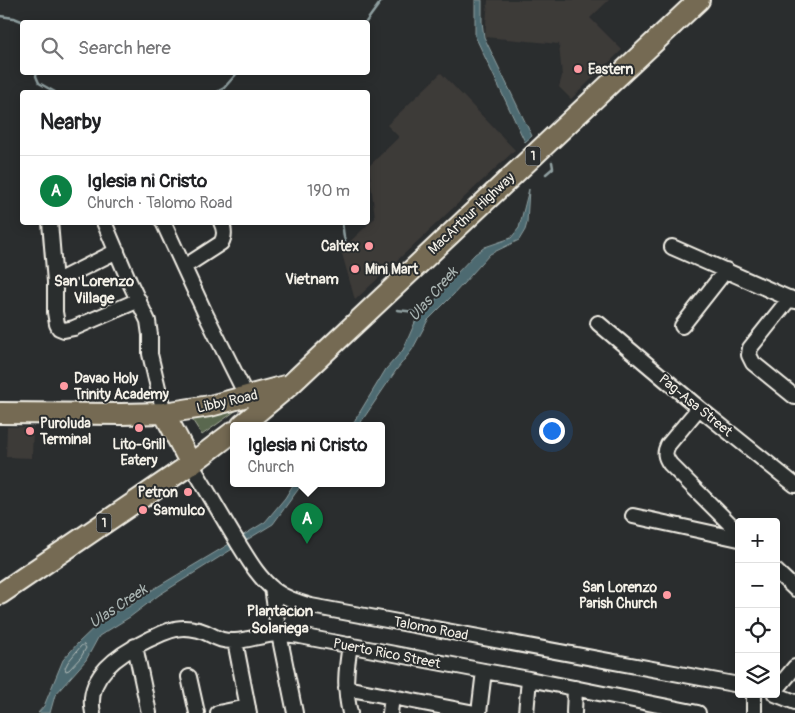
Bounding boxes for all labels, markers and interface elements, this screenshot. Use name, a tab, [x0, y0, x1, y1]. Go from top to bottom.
search box	[20, 20, 370, 75]
icon: search	[38, 34, 66, 62]
text: Search here	[78, 36, 171, 60]
place label: Eastern	[588, 61, 634, 78]
marker: Eastern	[572, 63, 584, 75]
text: Nearby	[40, 109, 101, 136]
road number: 1	[526, 146, 540, 166]
text: Iglesia ni Cristo	[87, 169, 207, 193]
street label: MacArthur Highway	[425, 169, 518, 258]
text: A	[51, 181, 61, 201]
text: 190 m	[307, 181, 350, 201]
text: Church · Talomo Road	[87, 193, 233, 213]
place label: Caltex	[321, 238, 359, 255]
marker: Caltex	[363, 240, 375, 252]
place label: Mini Mart	[365, 261, 418, 278]
water label: Ulas Creek	[405, 262, 463, 325]
marker: Mini Mart	[349, 263, 361, 275]
district label: Vietnam	[285, 270, 339, 289]
district label: San Lorenzo Village	[54, 272, 134, 308]
place label: Davao Holy Trinity Academy	[73, 370, 169, 403]
street label: Pag-Asa Street	[656, 371, 736, 440]
marker: Davao Holy Trinity Academy	[58, 380, 70, 392]
street label: Libby Road	[195, 386, 259, 417]
place label: Puroluda Terminal	[39, 415, 91, 448]
your location	[539, 418, 565, 444]
marker: Lito-Grill Eatery	[133, 422, 145, 434]
popup	[230, 422, 385, 487]
marker: Puroluda Terminal	[24, 425, 36, 437]
text: Iglesia ni Cristo	[247, 433, 368, 457]
place label: Lito-Grill Eatery	[113, 436, 165, 469]
text: Church	[247, 457, 294, 477]
place label: Petron	[138, 484, 178, 501]
marker: Petron	[182, 486, 194, 498]
place label: Samulco	[153, 502, 206, 519]
pin: A	[291, 503, 323, 544]
marker: Samulco	[137, 504, 149, 516]
road number: 1	[96, 514, 112, 532]
map controls	[735, 518, 780, 698]
button: +	[735, 518, 780, 563]
button: −	[735, 563, 780, 608]
water label: Ulas Creek	[86, 579, 152, 633]
place label: San Lorenzo Parish Church	[579, 579, 657, 612]
marker: San Lorenzo Parish Church	[661, 589, 673, 601]
district label: Plantacion Solariega	[247, 602, 314, 638]
button: locate	[735, 608, 780, 653]
street label: Talomo Road	[392, 613, 470, 644]
street label: Puerto Rico Street	[332, 635, 442, 672]
button: layers	[735, 653, 780, 698]

